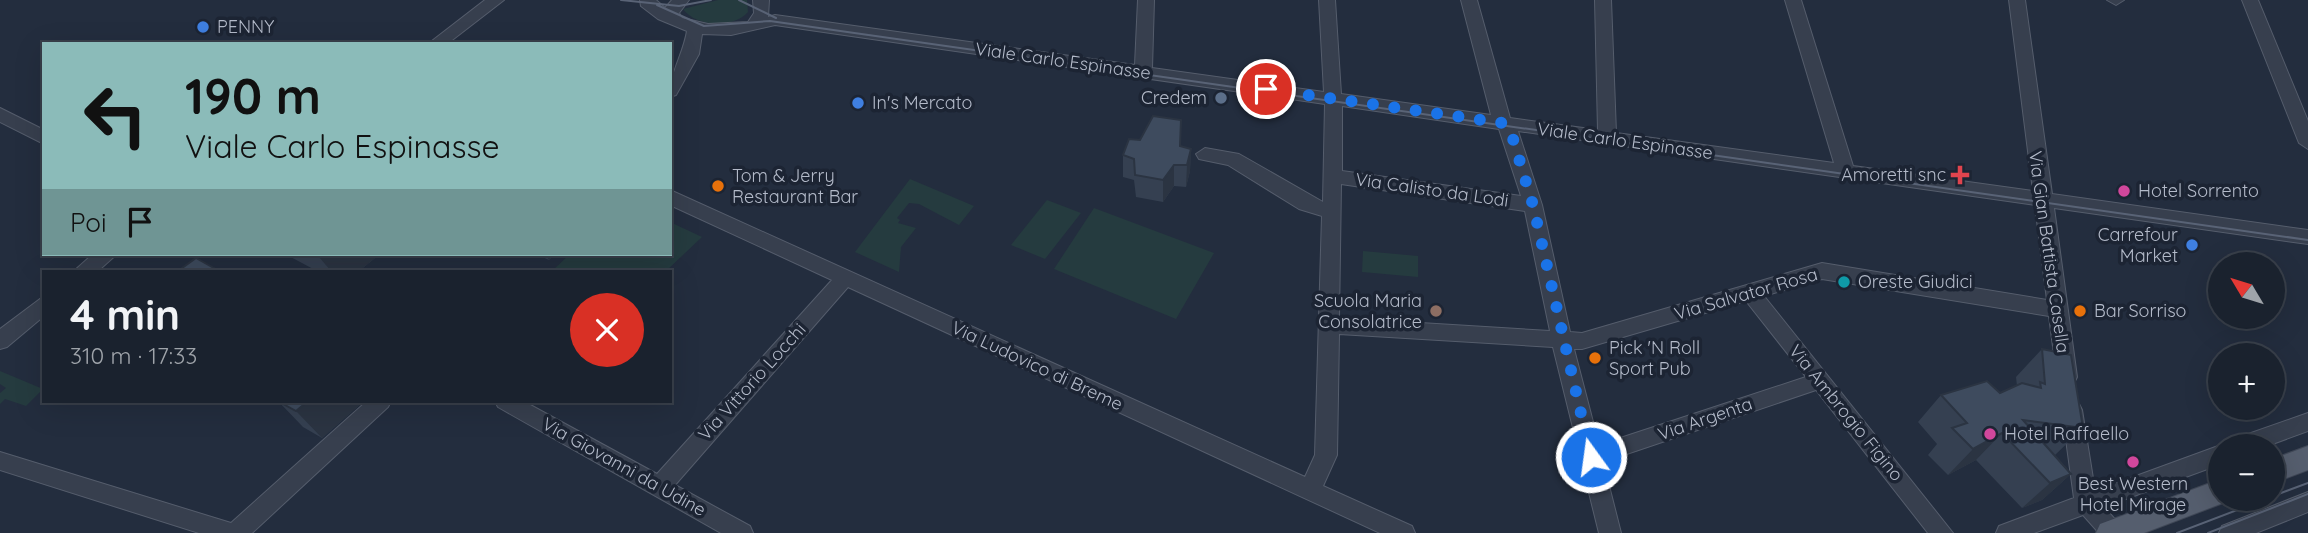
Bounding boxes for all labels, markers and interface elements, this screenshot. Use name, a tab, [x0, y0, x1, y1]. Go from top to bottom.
place label: PENNY	[217, 15, 274, 38]
marker: PENNY	[195, 19, 211, 35]
street label: Viale Carlo Espinasse	[974, 37, 1152, 84]
pin	[1236, 59, 1296, 119]
text: 190 m	[185, 65, 321, 126]
icon: left	[70, 70, 161, 161]
icon: arrive	[1247, 70, 1285, 108]
place label: Credem	[1141, 86, 1207, 109]
marker: Credem	[1213, 90, 1229, 106]
place label: In's Mercato	[872, 91, 972, 114]
marker: In's Mercato	[850, 95, 866, 111]
street label: Viale Carlo Espinasse	[1536, 117, 1714, 164]
text: Viale Carlo Espinasse	[185, 126, 500, 166]
street label: Via Gian Battista Casella	[2024, 149, 2075, 354]
place label: Amoretti snc	[1841, 163, 1946, 186]
place label: Tom & Jerry Restaurant Bar	[732, 164, 858, 208]
street label: Via Calisto da Lodi	[1354, 167, 1510, 212]
marker: Amoretti snc	[1952, 167, 1968, 183]
marker: Tom & Jerry Restaurant Bar	[710, 178, 726, 194]
place label: Hotel Sorrento	[2138, 179, 2259, 202]
marker: Hotel Sorrento	[2116, 183, 2132, 199]
icon: arrive	[121, 203, 159, 241]
text: Poi	[70, 206, 107, 239]
place label: Carrefour Market	[2098, 223, 2178, 267]
marker: Carrefour Market	[2184, 237, 2200, 253]
north arrow	[2208, 252, 2286, 329]
map controls	[2208, 252, 2285, 511]
street label: Via Salvator Rosa	[1672, 262, 1820, 325]
place label: Oreste Giudici	[1858, 270, 1973, 293]
marker: Oreste Giudici	[1836, 274, 1852, 290]
text: 4 min	[70, 288, 180, 341]
place label: Scuola Maria Consolatrice	[1314, 289, 1422, 333]
button: close	[570, 293, 644, 367]
place label: Bar Sorriso	[2094, 299, 2186, 322]
marker: Scuola Maria Consolatrice	[1428, 303, 1444, 319]
marker: Bar Sorriso	[2072, 303, 2088, 319]
street label: Via Ludovico di Breme	[948, 316, 1127, 415]
street label: Via Vittorio Locchi	[693, 318, 810, 445]
place label: Pick 'N Roll Sport Pub	[1609, 336, 1700, 380]
street label: Via Ambrogio Figino	[1784, 340, 1909, 486]
text: 310 m · 17:33	[70, 341, 197, 370]
button: +	[2208, 343, 2285, 420]
marker: Pick 'N Roll Sport Pub	[1587, 350, 1603, 366]
street label: Via Argenta	[1655, 392, 1755, 445]
street label: Via Giovanni da Udine	[538, 412, 710, 521]
position arrow	[1554, 420, 1628, 494]
place label: Hotel Raffaello	[2004, 422, 2129, 445]
marker: Hotel Raffaello	[1982, 426, 1998, 442]
button: −	[2208, 434, 2285, 511]
marker: Best Western Hotel Mirage	[2125, 454, 2141, 470]
place label: Best Western Hotel Mirage	[2078, 472, 2188, 516]

